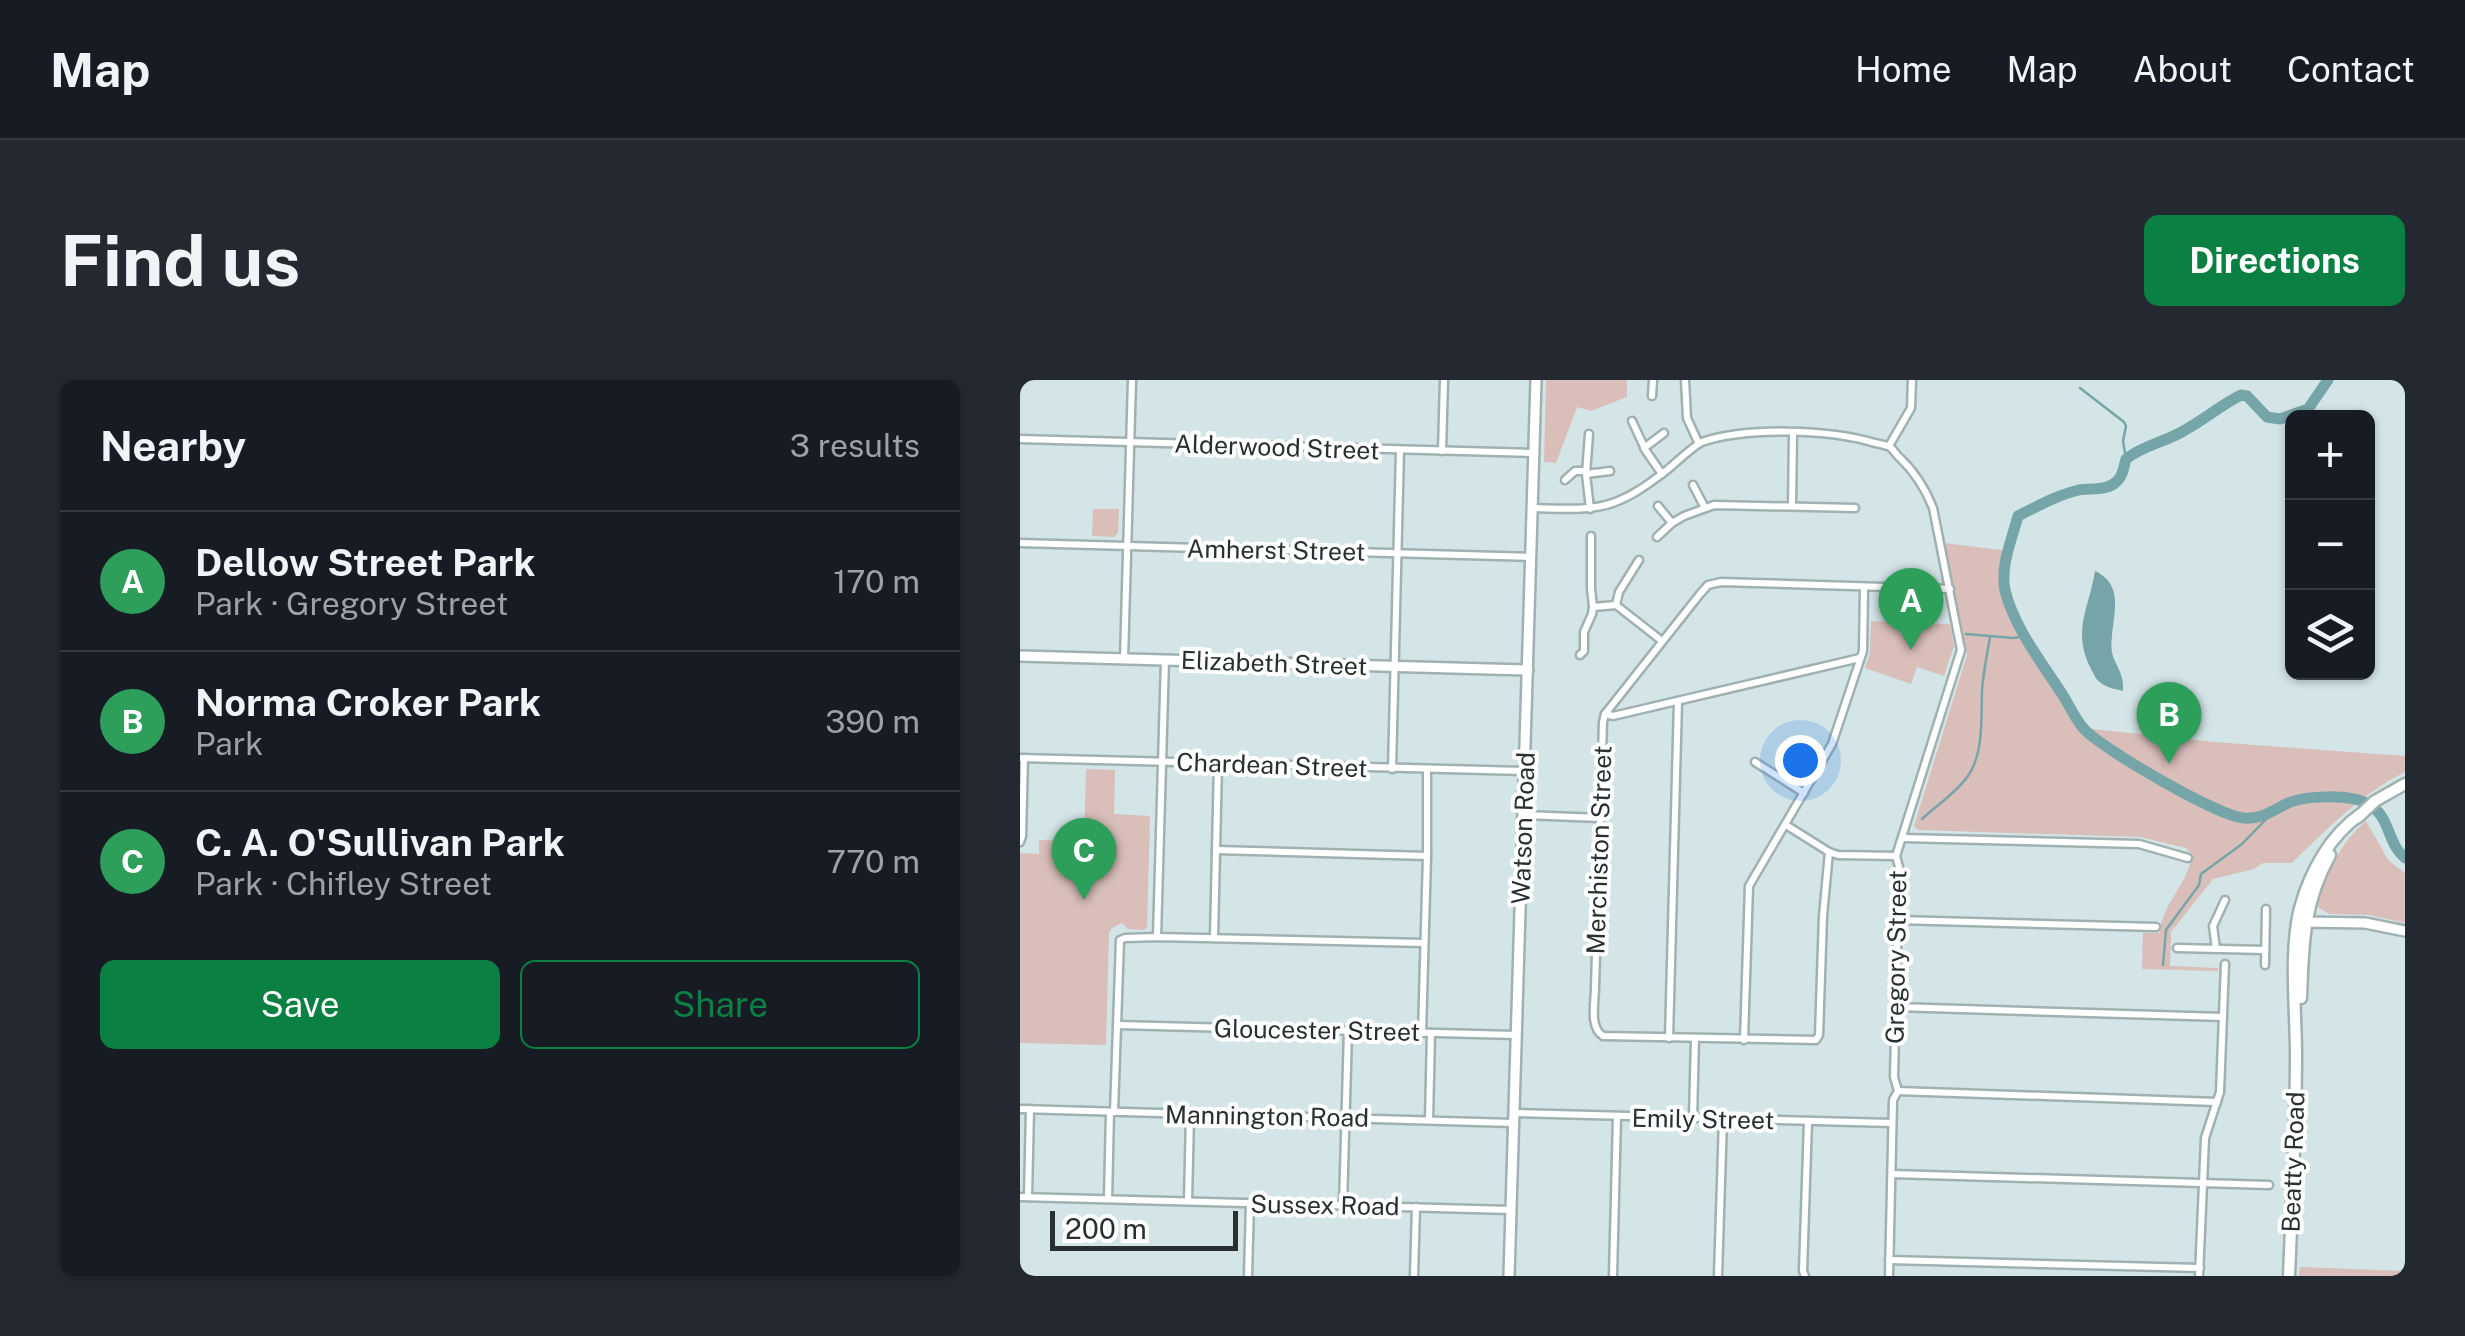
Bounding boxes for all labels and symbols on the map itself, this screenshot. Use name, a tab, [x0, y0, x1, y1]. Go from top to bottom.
street label: Alderwood Street	[1174, 428, 1380, 466]
street label: Amherst Street	[1186, 533, 1366, 567]
pin: A	[1878, 568, 1944, 650]
street label: Elizabeth Street	[1180, 645, 1368, 681]
pin: B	[2136, 682, 2202, 764]
your location	[1775, 735, 1826, 786]
street label: Merchiston Street	[1580, 745, 1618, 955]
street label: Chardean Street	[1176, 747, 1368, 783]
street label: Watson Road	[1505, 751, 1541, 905]
pin: C	[1052, 818, 1116, 900]
street label: Gregory Street	[1879, 870, 1913, 1044]
street label: Gloucester Street	[1214, 1013, 1420, 1047]
street label: Beatty Road	[2276, 1091, 2310, 1233]
street label: Mannington Road	[1165, 1099, 1369, 1133]
street label: Emily Street	[1631, 1103, 1775, 1135]
street label: Sussex Road	[1250, 1189, 1400, 1221]
scale bar	[1050, 1206, 1238, 1250]

